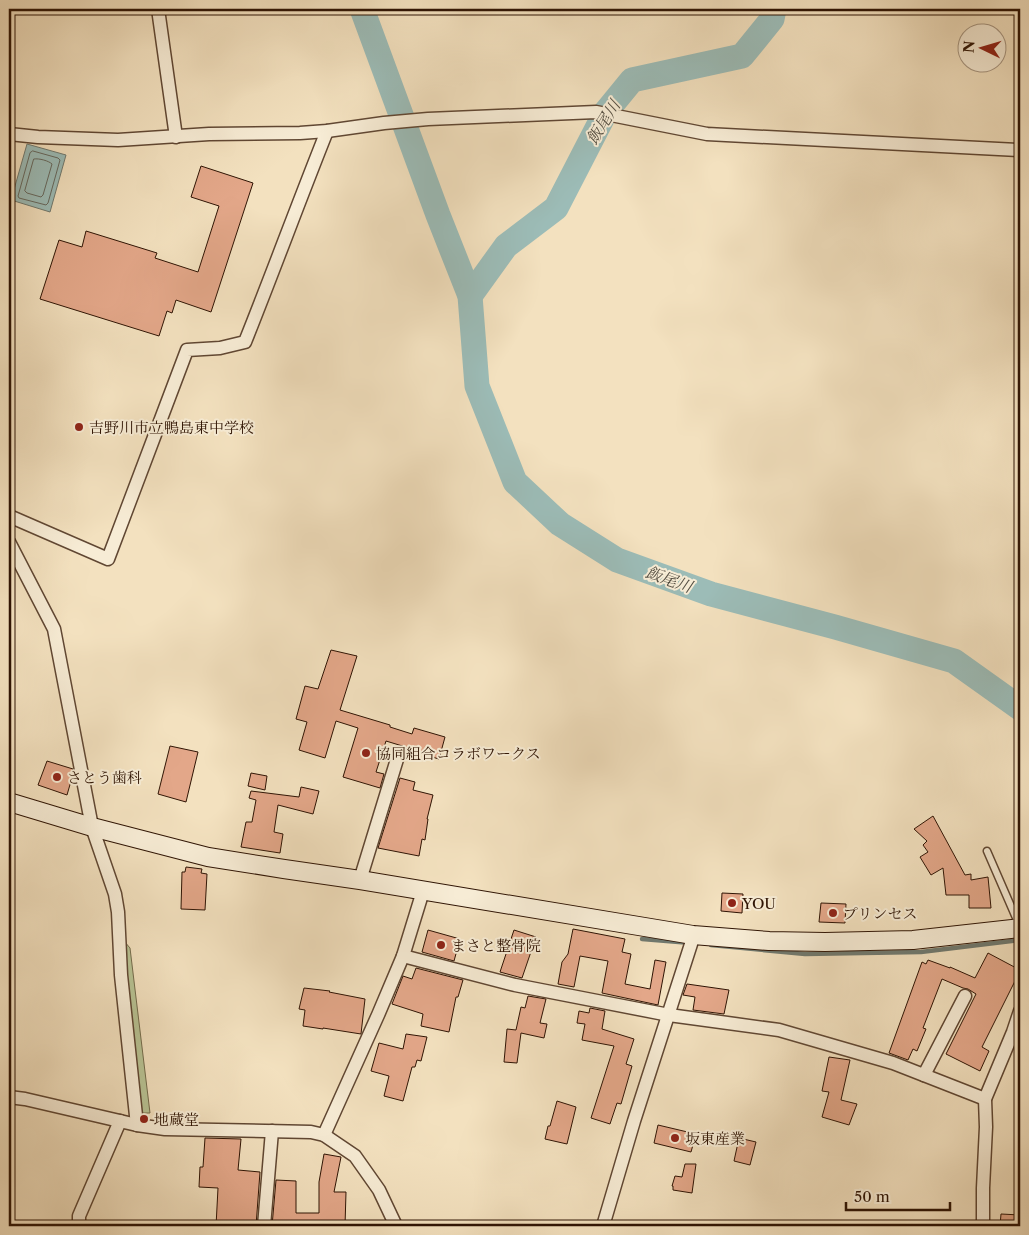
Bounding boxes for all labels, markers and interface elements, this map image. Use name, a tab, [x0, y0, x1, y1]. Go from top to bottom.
north arrow	[956, 22, 1006, 72]
text: N	[960, 40, 979, 54]
water label: 飯尾川	[582, 95, 625, 148]
place label: 吉野川市立鴨島東中学校	[89, 418, 254, 437]
marker: 吉野川市立鴨島東中学校	[73, 421, 85, 433]
water label: 飯尾川	[643, 561, 697, 597]
place label: 協同組合コラボワークス	[376, 744, 541, 763]
marker: 協同組合コラボワークス	[360, 747, 372, 759]
place label: さとう歯科	[67, 768, 142, 787]
marker: さとう歯科	[51, 771, 63, 783]
place label: YOU	[741, 894, 776, 913]
marker: YOU	[726, 897, 738, 909]
place label: プリンセス	[843, 904, 917, 923]
marker: プリンセス	[827, 907, 839, 919]
place label: まさと整骨院	[451, 936, 541, 955]
marker: まさと整骨院	[435, 939, 447, 951]
place label: 地蔵堂	[154, 1110, 199, 1129]
marker: 地蔵堂	[138, 1113, 150, 1125]
place label: 坂東産業	[685, 1129, 745, 1148]
marker: 坂東産業	[669, 1132, 681, 1144]
scale bar	[846, 1180, 950, 1212]
text: 50 m	[854, 1187, 890, 1206]

